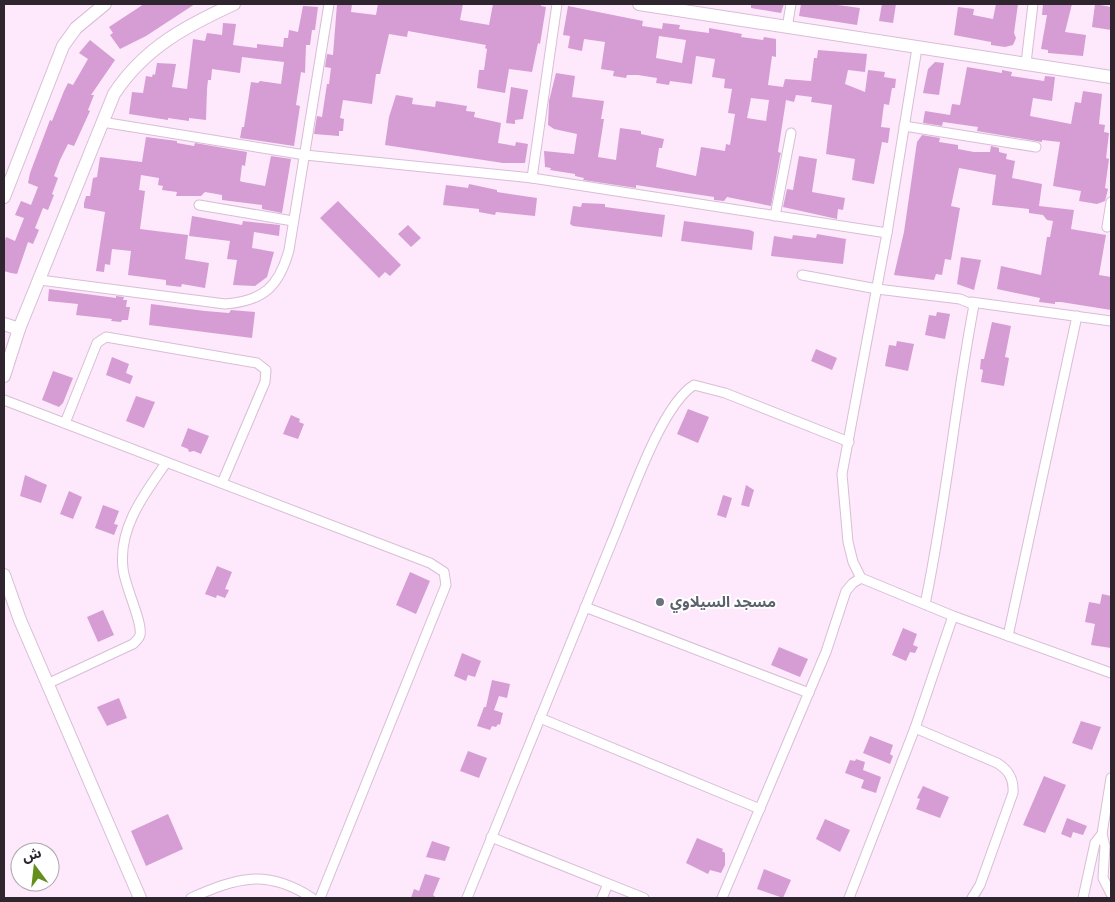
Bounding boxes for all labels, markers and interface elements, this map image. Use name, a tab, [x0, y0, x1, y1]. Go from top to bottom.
place label: مسجد السيلاوي	[670, 593, 776, 613]
marker: مسجد السيلاوي	[654, 596, 666, 608]
north arrow	[10, 842, 60, 892]
text: ش	[20, 844, 43, 865]

